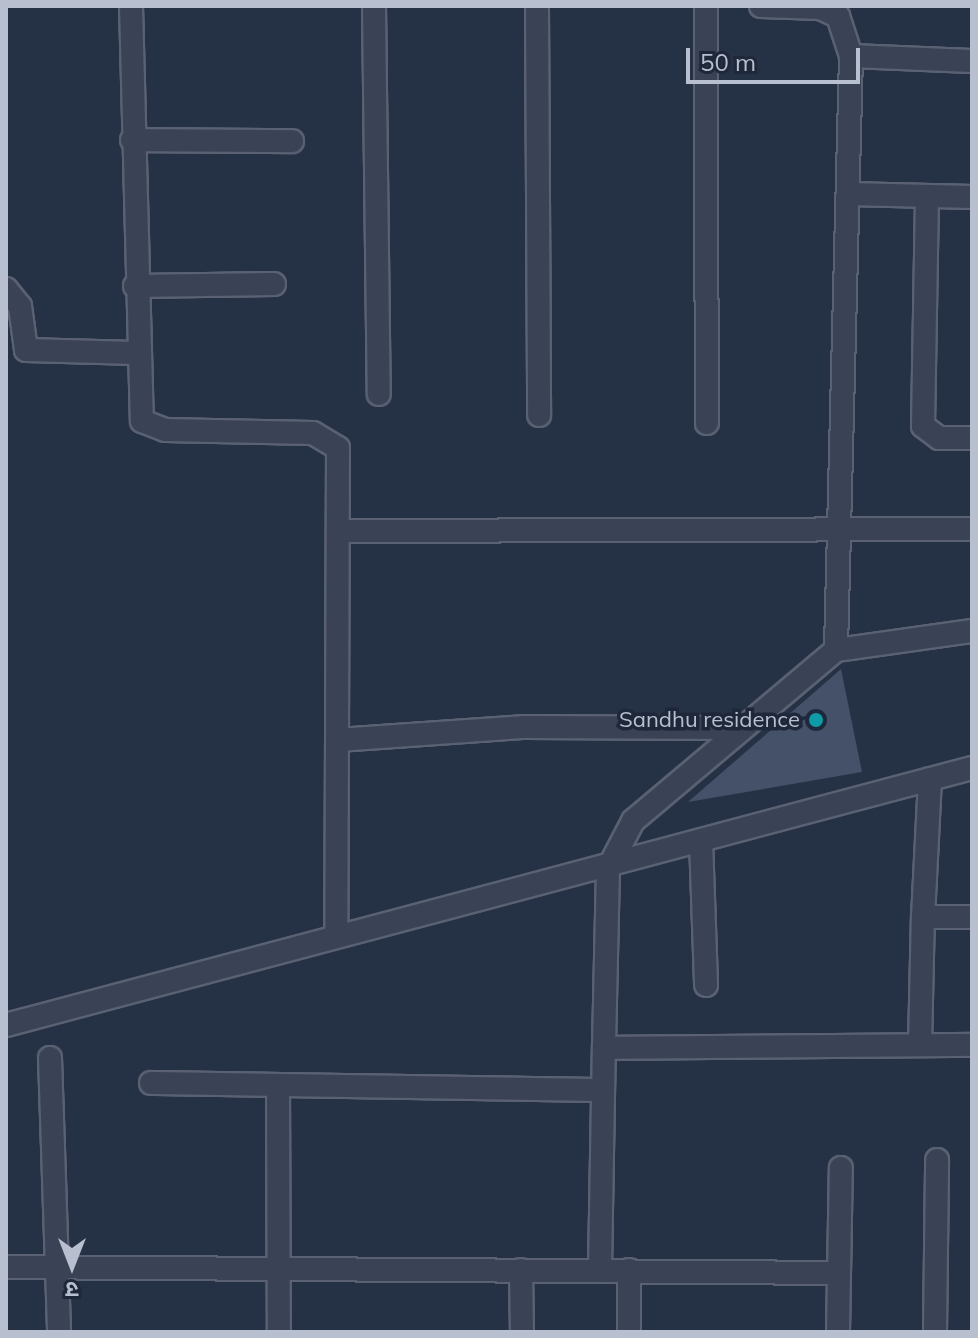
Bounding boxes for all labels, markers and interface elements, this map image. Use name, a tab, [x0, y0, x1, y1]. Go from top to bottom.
scale bar	[690, 32, 864, 82]
text: 50 m	[700, 47, 756, 77]
place label: Sandhu residence	[619, 707, 800, 733]
marker: Sandhu residence	[807, 711, 825, 729]
north arrow	[32, 1226, 112, 1306]
text: उ	[66, 1276, 78, 1304]

